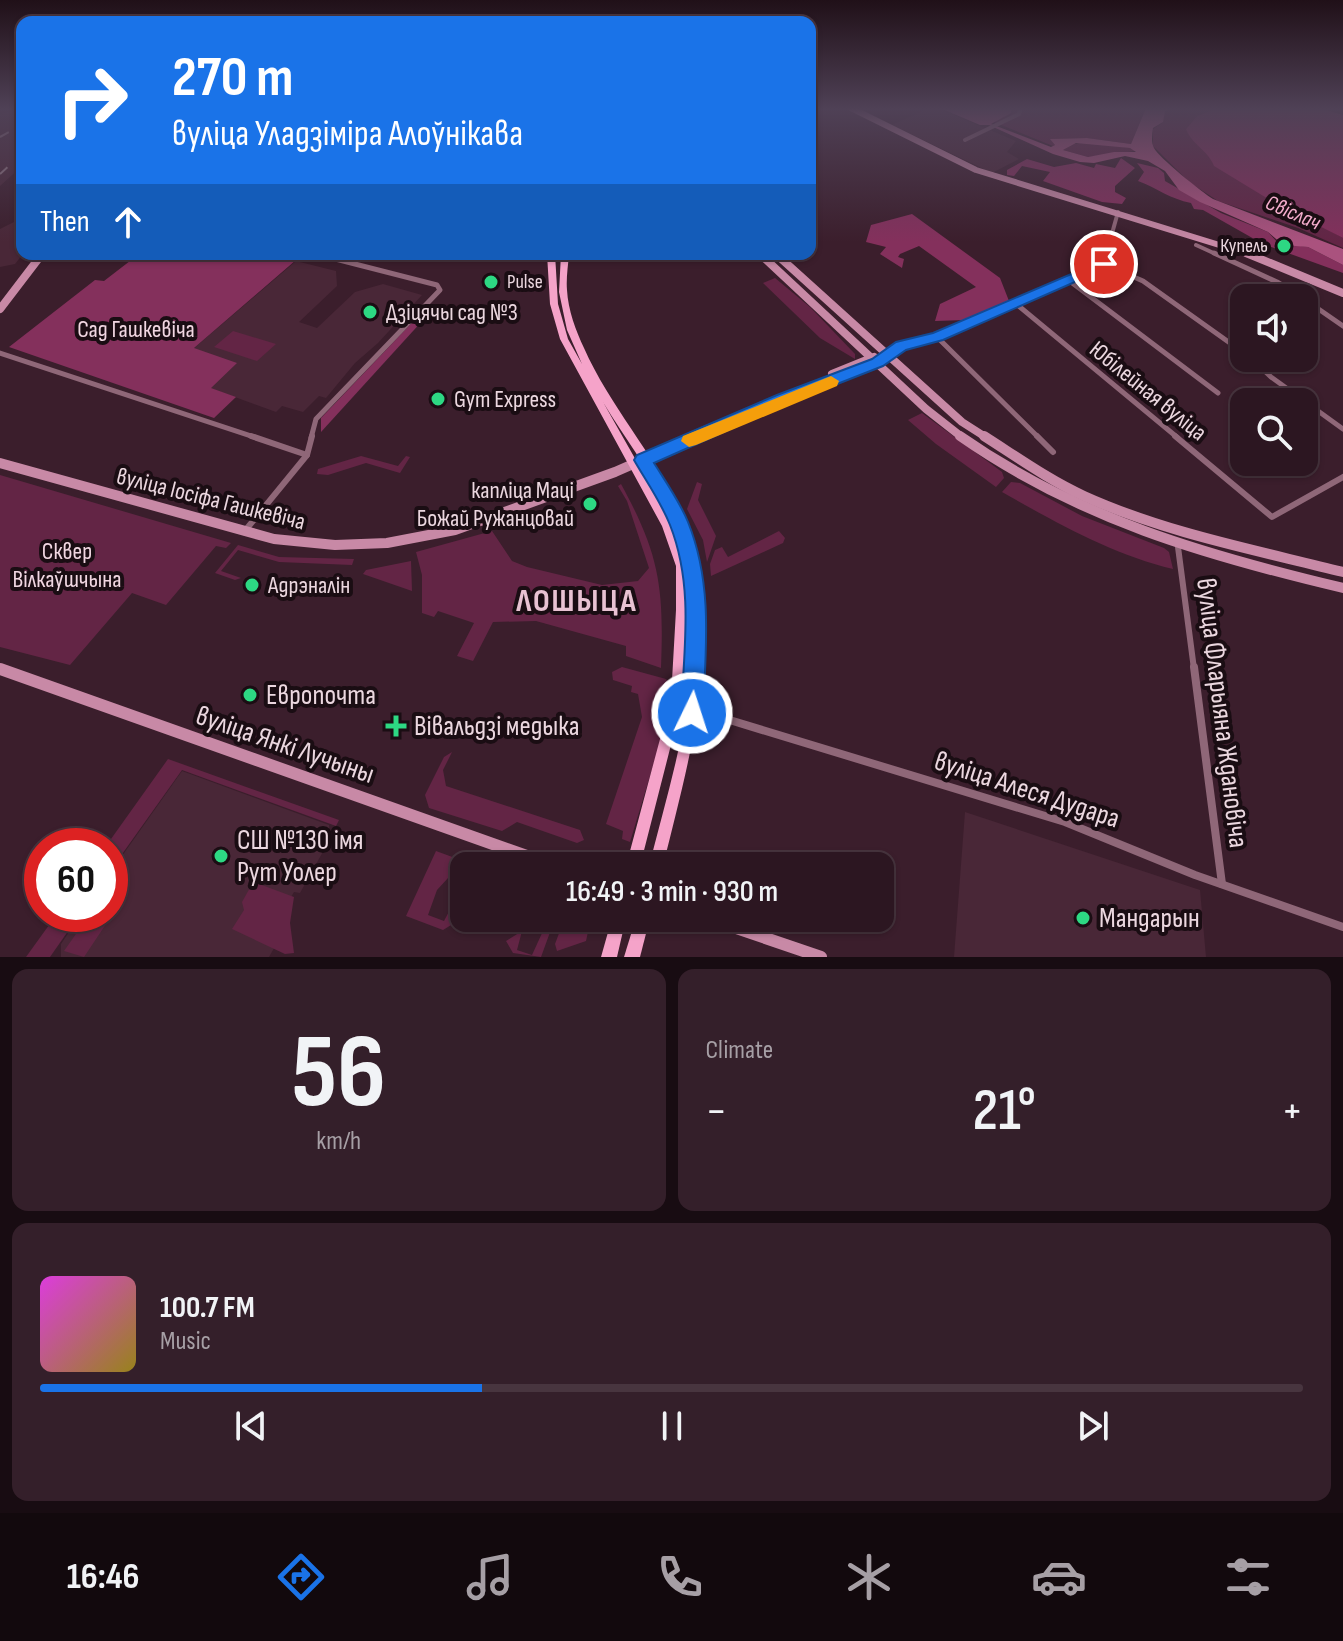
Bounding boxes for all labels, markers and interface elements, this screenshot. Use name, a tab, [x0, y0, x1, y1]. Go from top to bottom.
text: 270 m	[172, 45, 293, 112]
icon: right	[40, 48, 144, 152]
text: вуліца Уладзіміра Алоўнікава	[172, 113, 523, 156]
water label: Свіслач	[1261, 189, 1325, 237]
icon: ahead	[106, 200, 150, 244]
text: Then	[40, 204, 90, 240]
pin	[1070, 230, 1138, 298]
place label: Купель	[1220, 234, 1268, 258]
marker: Купель	[1275, 237, 1293, 255]
icon: arrive	[1082, 242, 1126, 286]
place label: Pulse	[507, 270, 543, 294]
marker: Pulse	[482, 273, 500, 291]
map controls	[1230, 284, 1318, 476]
button: sound	[1230, 284, 1318, 372]
place label: Дзіцячы сад №3	[386, 298, 518, 327]
marker: Дзіцячы сад №3	[361, 303, 379, 321]
park label: Сад Гашкевіча	[77, 315, 195, 344]
street label: Юбілейная вуліца	[1083, 335, 1213, 447]
place label: Gym Express	[454, 385, 556, 414]
button: search	[1230, 388, 1318, 476]
marker: Gym Express	[429, 390, 447, 408]
street label: вуліца Іосіфа Гашкевіча	[114, 462, 308, 536]
place label: капліца Маці Божай Ружанцовай	[417, 476, 574, 533]
marker: капліца Маці Божай Ружанцовай	[581, 495, 599, 513]
park label: Сквер Вілкаўшчына	[13, 537, 121, 594]
place label: Адрэналін	[267, 571, 350, 600]
marker: Адрэналін	[243, 576, 261, 594]
street label: вуліца Фларыяна Ждановіча	[1189, 576, 1255, 850]
district label: ЛОШЫЦА	[515, 582, 638, 621]
position arrow	[650, 671, 734, 755]
place label: Европочта	[266, 679, 376, 712]
marker: Европочта	[241, 686, 259, 704]
street label: вуліца Янкі Лучыны	[192, 699, 378, 791]
place label: Вівальдзі медыка	[414, 710, 580, 743]
marker: Вівальдзі медыка	[385, 715, 407, 737]
street label: вуліца Алеся Дудара	[930, 745, 1124, 835]
place label: СШ №130 імя Рут Уолер	[237, 824, 364, 889]
speed limit sign: 60	[24, 828, 128, 932]
marker: СШ №130 імя Рут Уолер	[212, 847, 230, 865]
text: 16:49 · 3 min · 930 m	[566, 874, 778, 910]
place label: Мандарын	[1099, 902, 1200, 935]
marker: Мандарын	[1074, 909, 1092, 927]
text: 56	[291, 1011, 386, 1136]
text: Climate	[706, 1035, 773, 1066]
text: 21°	[973, 1075, 1036, 1147]
text: −	[706, 1085, 727, 1138]
text: +	[1281, 1085, 1303, 1138]
text: km/h	[316, 1126, 361, 1157]
text: 100.7 FM	[160, 1290, 255, 1326]
text: Music	[160, 1326, 211, 1357]
icon: previous	[229, 1404, 273, 1448]
icon: pause	[650, 1404, 694, 1448]
icon: next	[1071, 1404, 1115, 1448]
icon: directions	[273, 1549, 329, 1605]
icon: music	[462, 1549, 518, 1605]
icon: phone	[652, 1549, 708, 1605]
icon: climate	[841, 1549, 897, 1605]
icon: car	[1031, 1549, 1087, 1605]
icon: filters	[1220, 1549, 1276, 1605]
text: 16:46	[67, 1556, 140, 1599]

